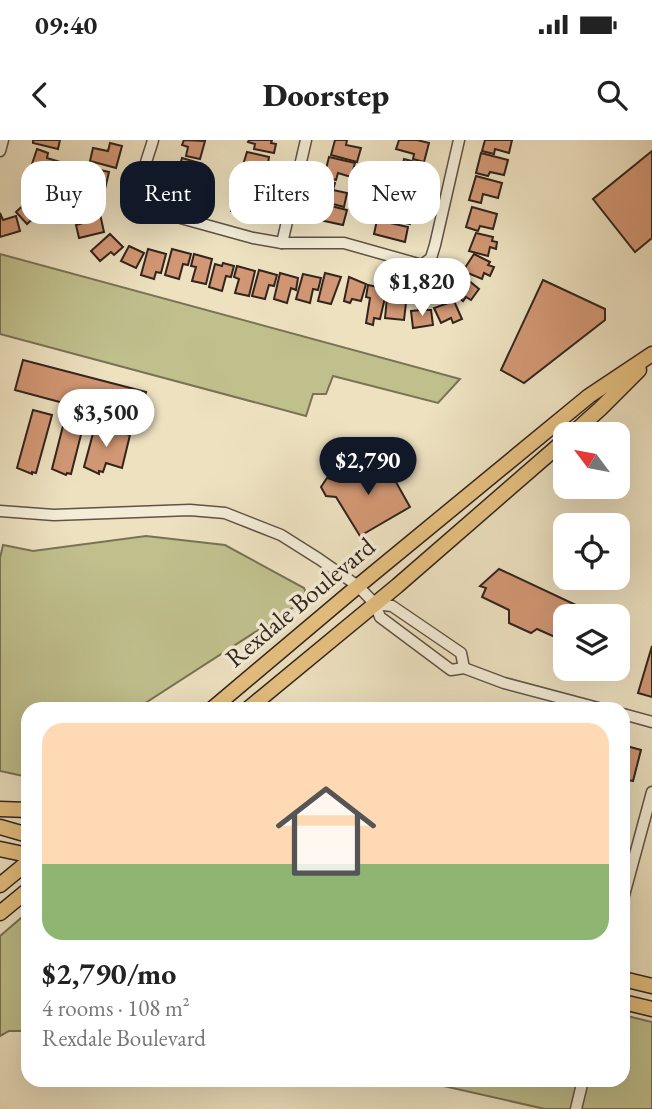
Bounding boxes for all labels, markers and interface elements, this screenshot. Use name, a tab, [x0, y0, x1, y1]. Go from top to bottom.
text: 09:40	[35, 8, 97, 42]
text: Doorstep	[263, 74, 389, 116]
icon: back	[21, 76, 59, 114]
icon: search	[593, 76, 631, 114]
chip: Buy	[21, 161, 106, 224]
chip: Rent	[120, 161, 215, 224]
chip: Filters	[229, 161, 334, 224]
chip: New	[348, 161, 440, 224]
pin: $1,820	[365, 258, 479, 318]
text: $1,820	[390, 266, 454, 296]
pin: $3,500	[49, 390, 163, 449]
text: $3,500	[74, 397, 138, 427]
north arrow	[553, 422, 630, 499]
map controls	[553, 422, 630, 681]
pin: $2,790	[311, 438, 425, 497]
text: $2,790	[336, 445, 400, 475]
button: locate	[553, 513, 630, 590]
street label: Rexdale Boulevard	[218, 529, 383, 675]
button: layers	[553, 604, 630, 681]
icon: home	[263, 768, 389, 894]
text: $2,790/mo	[42, 954, 176, 993]
text: 4 rooms · 108 m²	[42, 993, 190, 1023]
text: Rexdale Boulevard	[42, 1023, 206, 1053]

